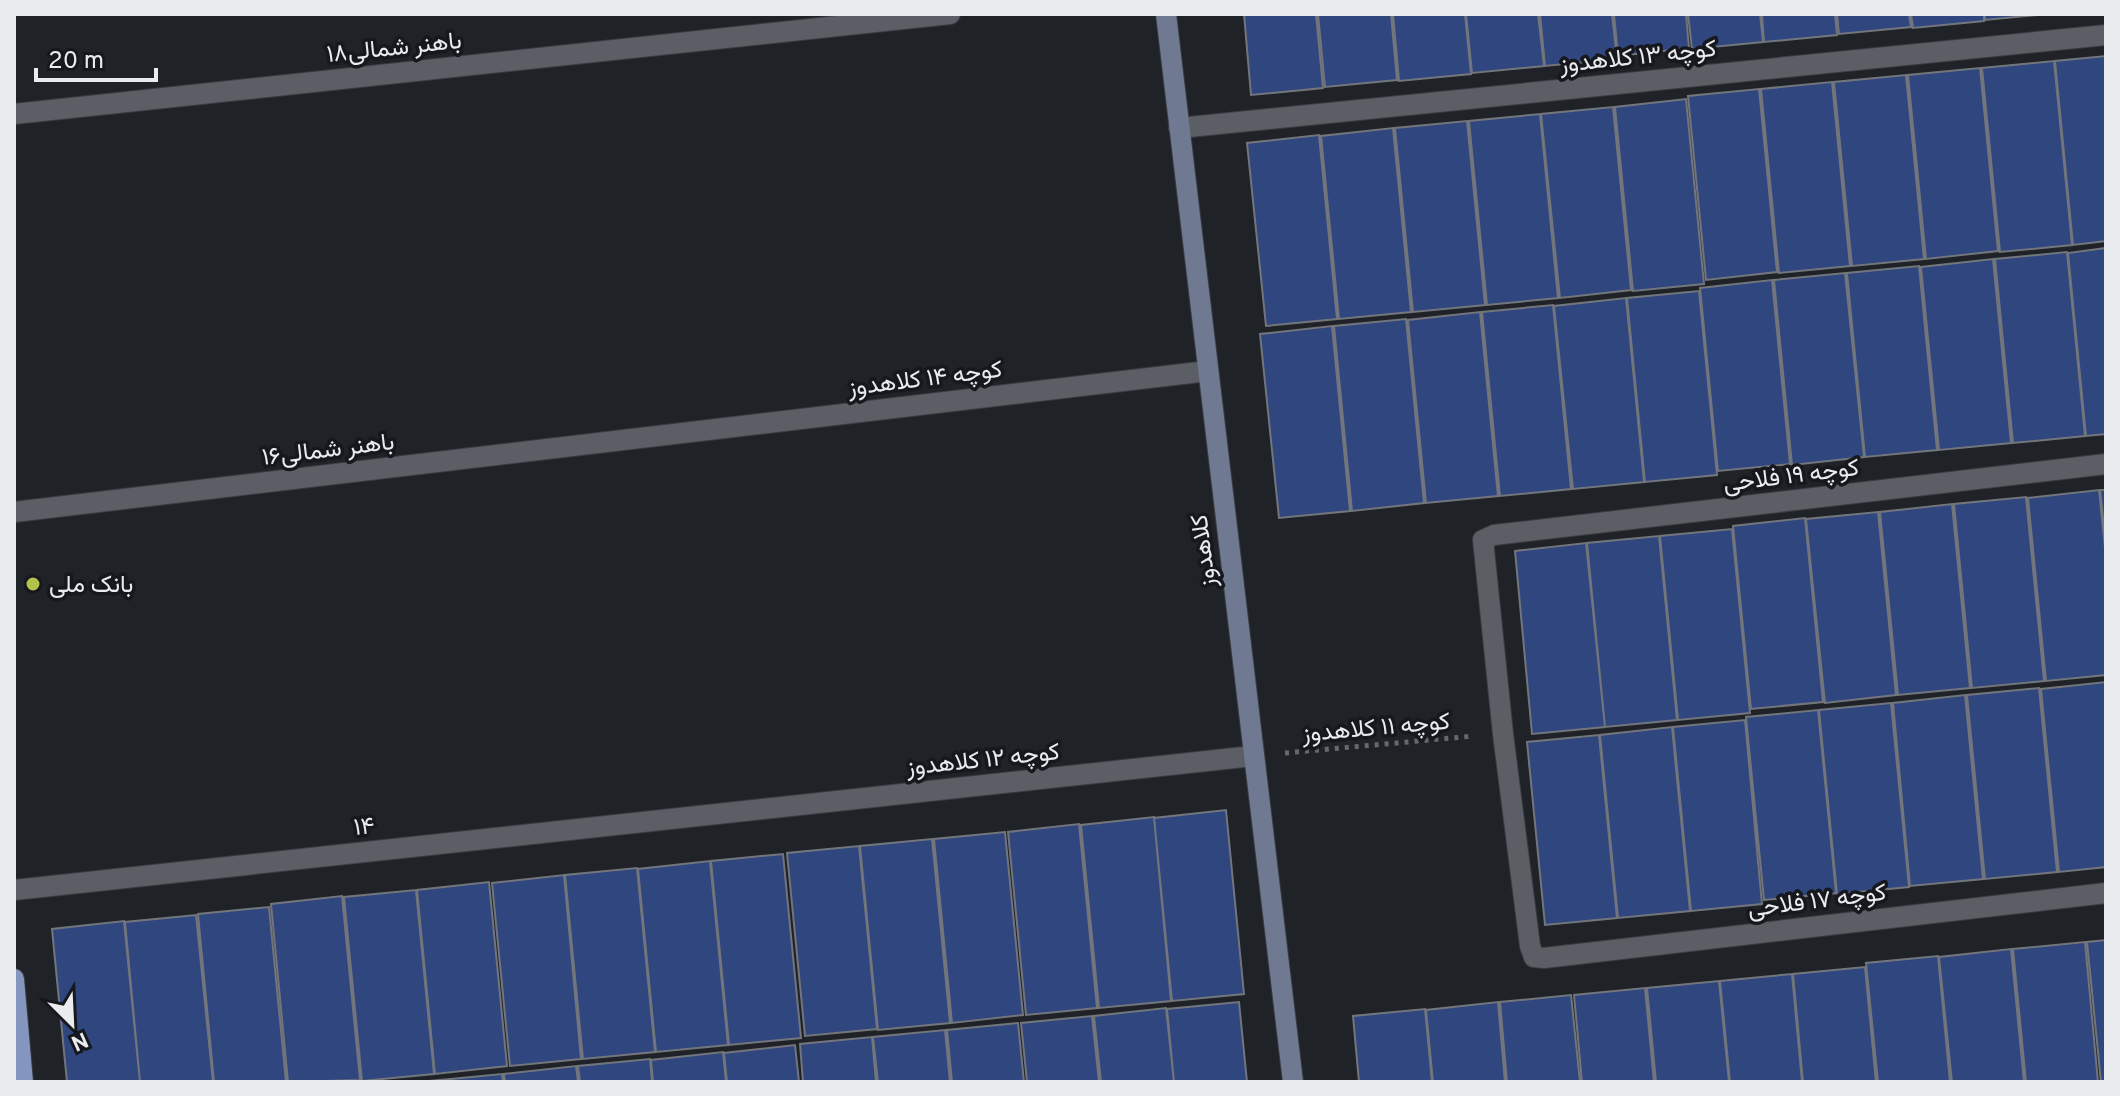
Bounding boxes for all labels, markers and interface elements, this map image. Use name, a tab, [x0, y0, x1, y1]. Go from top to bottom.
street label: باهنر شمالی۱۸	[325, 27, 463, 71]
scale bar	[36, 32, 156, 82]
street label: کوچه ۱۳ کلاهدوز	[1557, 35, 1718, 81]
text: 20 m	[48, 47, 104, 77]
street label: کوچه ۱۴ کلاهدوز	[845, 356, 1004, 404]
street label: باهنر شمالی۱۶	[260, 428, 396, 474]
street label: کوچه ۱۹ فلاحی	[1722, 454, 1861, 500]
street label: کلاهدوز	[1186, 512, 1224, 590]
place label: بانک ملی	[49, 571, 133, 601]
marker: بانک ملی	[24, 575, 42, 593]
street label: کوچه ۱۱ کلاهدوز	[1300, 708, 1451, 750]
street label: کوچه ۱۲ کلاهدوز	[904, 738, 1061, 784]
street label: ۱۴	[352, 812, 376, 844]
street label: کوچه ۱۷ فلاحی	[1746, 879, 1888, 925]
north arrow	[32, 984, 112, 1064]
text: N	[66, 1024, 92, 1056]

